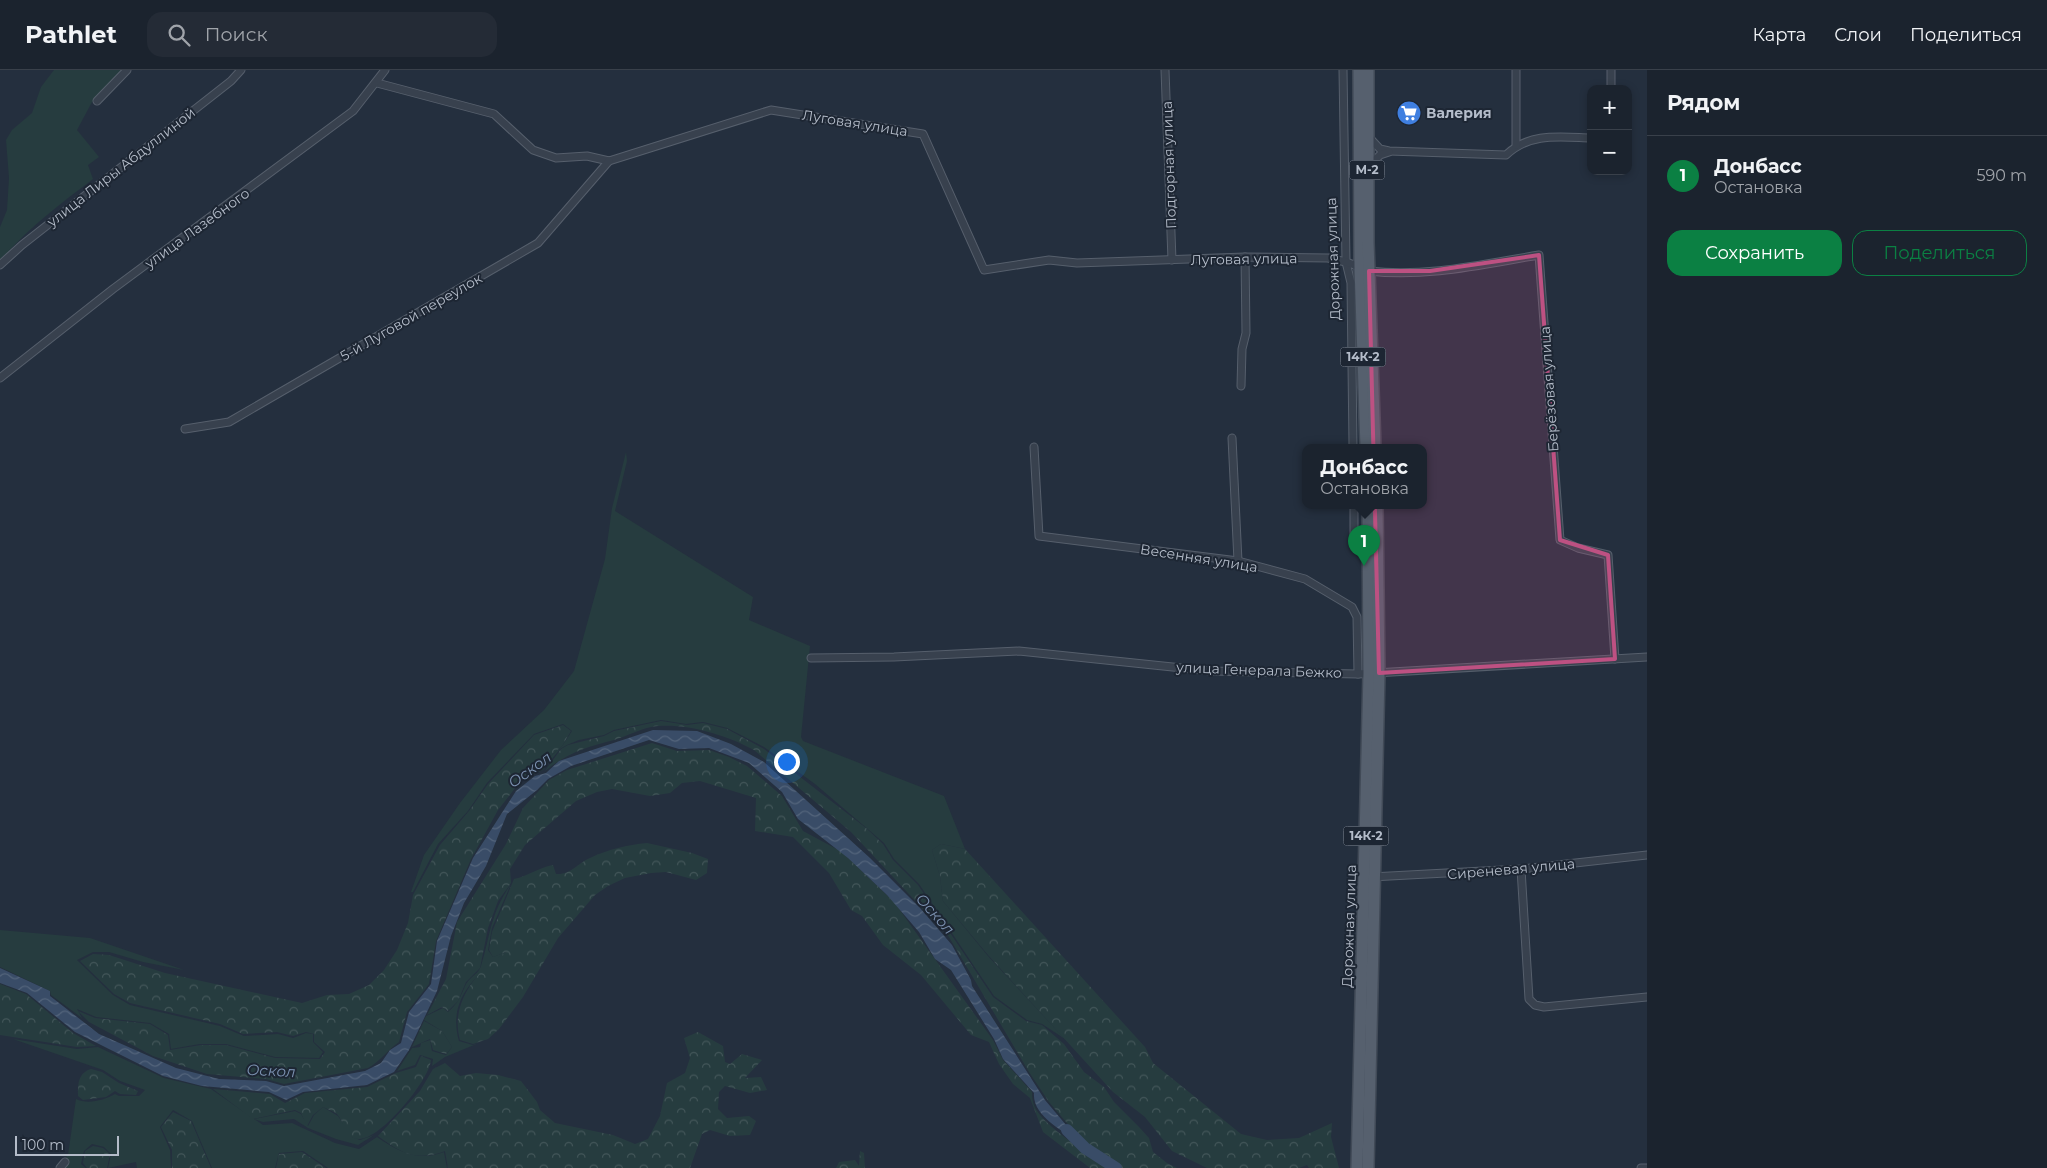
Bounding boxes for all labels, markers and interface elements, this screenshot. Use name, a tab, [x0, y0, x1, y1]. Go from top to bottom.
search box	[147, 12, 497, 57]
text: Pathlet	[25, 20, 117, 49]
icon: search	[165, 21, 193, 49]
text: Поиск	[205, 23, 267, 46]
text: Карта	[1752, 24, 1806, 46]
text: Слои	[1834, 24, 1882, 46]
text: Поделиться	[1910, 24, 2022, 46]
map controls	[1587, 85, 1632, 175]
button: +	[1587, 85, 1632, 130]
text: Рядом	[1667, 90, 1740, 115]
supermarket icon: Валерия	[1396, 100, 1422, 126]
street label: Подгорная улица	[1158, 101, 1180, 229]
street label: улица Лиры Абдуллиной	[42, 103, 199, 231]
place label: Валерия	[1426, 104, 1492, 122]
street label: Луговая улица	[801, 106, 909, 140]
button: −	[1587, 130, 1632, 175]
text: Донбасс	[1714, 155, 1802, 178]
road number: М-2	[1350, 160, 1384, 180]
text: 1	[1680, 166, 1686, 185]
text: 590 m	[1976, 166, 2027, 185]
text: Остановка	[1714, 178, 1803, 197]
street label: улица Лазебного	[140, 184, 253, 273]
street label: Дорожная улица	[1322, 197, 1344, 321]
button: Сохранить	[1667, 230, 1842, 276]
button: Поделиться	[1852, 230, 2027, 276]
street label: Луговая улица	[1191, 249, 1297, 269]
street label: 5-й Луговой переулок	[337, 269, 485, 365]
street label: Берёзовая улица	[1536, 326, 1562, 452]
road number: 14К-2	[1340, 348, 1386, 366]
popup	[1302, 444, 1427, 509]
text: Донбасс	[1320, 456, 1408, 479]
text: Остановка	[1320, 479, 1409, 498]
pin: 1	[1348, 525, 1380, 566]
street label: Весенняя улица	[1139, 540, 1259, 576]
street label: улица Генерала Бежко	[1175, 658, 1342, 682]
water label: Оскол	[504, 748, 555, 792]
your location	[774, 749, 800, 775]
road number: 14К-2	[1344, 826, 1388, 846]
street label: Сиреневая улица	[1446, 854, 1576, 884]
street label: Дорожная улица	[1338, 864, 1360, 988]
water label: Оскол	[912, 889, 959, 938]
water label: Оскол	[246, 1060, 296, 1081]
scale bar	[15, 1133, 119, 1156]
text: 100 m	[22, 1136, 64, 1154]

